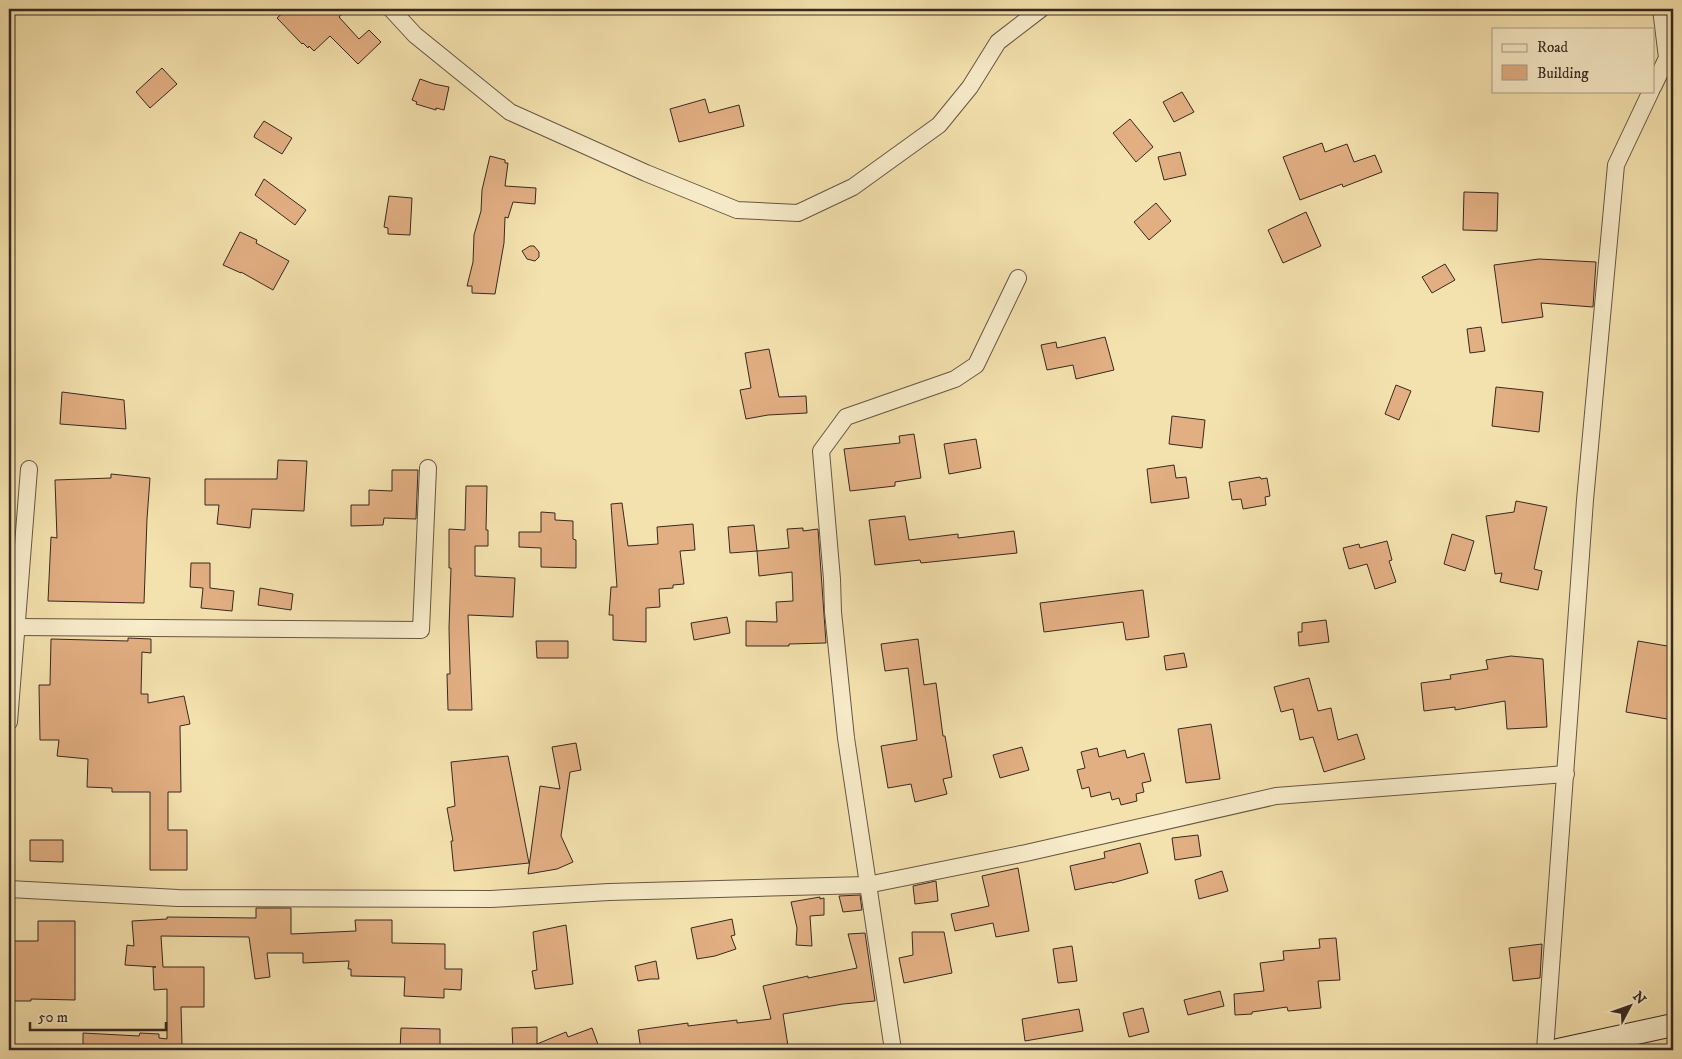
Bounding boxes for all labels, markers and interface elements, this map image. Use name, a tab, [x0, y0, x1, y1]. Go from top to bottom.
legend	[1492, 28, 1654, 92]
text: Road	[1537, 38, 1569, 57]
text: Building	[1537, 64, 1589, 83]
north arrow	[1604, 982, 1654, 1032]
text: N	[1628, 988, 1650, 1009]
scale bar	[30, 999, 166, 1031]
text: 50 m	[38, 1008, 68, 1027]

